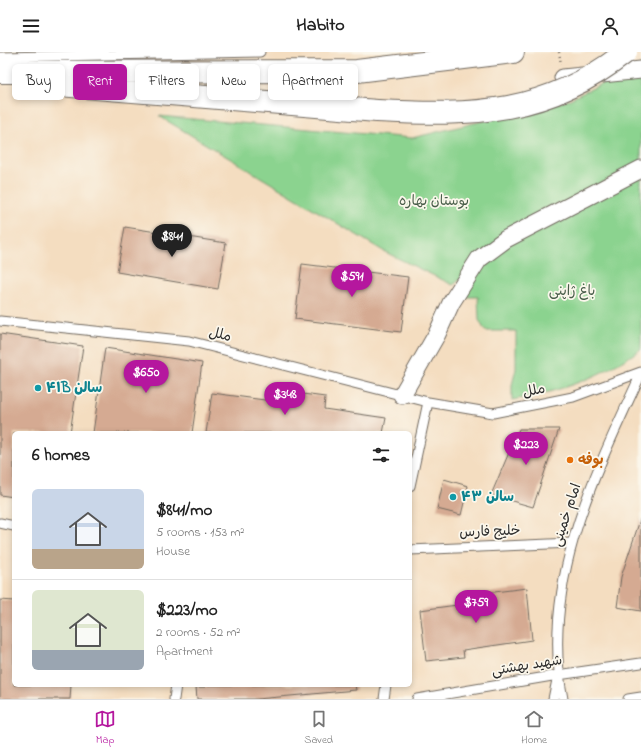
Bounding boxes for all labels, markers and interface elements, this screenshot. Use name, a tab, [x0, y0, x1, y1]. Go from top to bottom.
text: Habito	[296, 13, 345, 39]
icon: menu	[20, 15, 42, 37]
icon: person	[599, 15, 621, 37]
chip: Buy	[12, 64, 65, 100]
chip: Rent	[73, 64, 127, 100]
chip: Filters	[135, 64, 199, 100]
chip: New	[207, 64, 260, 100]
chip: Apartment	[268, 64, 358, 100]
park label: بوستان بهاره	[399, 191, 469, 212]
pin: $841	[148, 224, 196, 258]
text: $841	[161, 227, 183, 246]
pin: $591	[328, 264, 376, 298]
text: $591	[340, 267, 364, 286]
park label: باغ ژاپنی	[549, 281, 595, 302]
street label: ملل	[206, 322, 234, 348]
pin: $650	[122, 360, 170, 394]
text: $650	[133, 363, 159, 382]
place label: ۴۱B سالن	[46, 378, 102, 399]
street label: ملل	[521, 379, 547, 403]
pin: $348	[261, 382, 309, 416]
marker: ۴۱B سالن	[33, 383, 43, 393]
text: $348	[273, 385, 297, 404]
pin: $223	[502, 432, 550, 466]
text: $223	[513, 435, 539, 454]
text: 6 homes	[32, 443, 90, 468]
icon: filters	[370, 444, 392, 466]
place label: بوفه	[578, 450, 604, 471]
marker: بوفه	[565, 455, 575, 465]
street label: امام خمینی	[547, 481, 587, 549]
place label: سالن ۴۳	[461, 487, 514, 508]
marker: سالن ۴۳	[448, 492, 458, 502]
text: $841/mo	[156, 498, 212, 523]
icon: home	[64, 505, 112, 553]
street label: خلیج فارس	[459, 520, 521, 544]
text: 5 rooms · 153 m²	[156, 523, 244, 542]
text: House	[156, 542, 190, 561]
pin: $759	[452, 590, 500, 624]
text: $759	[464, 593, 488, 612]
text: $223/mo	[156, 598, 218, 623]
icon: home	[64, 606, 112, 654]
text: 2 rooms · 52 m²	[156, 623, 240, 642]
text: Apartment	[156, 642, 213, 661]
street label: شهید بهشتی	[490, 650, 564, 682]
tab: Map	[94, 708, 116, 748]
tab: Saved	[304, 708, 333, 748]
tab: Home	[521, 708, 547, 748]

